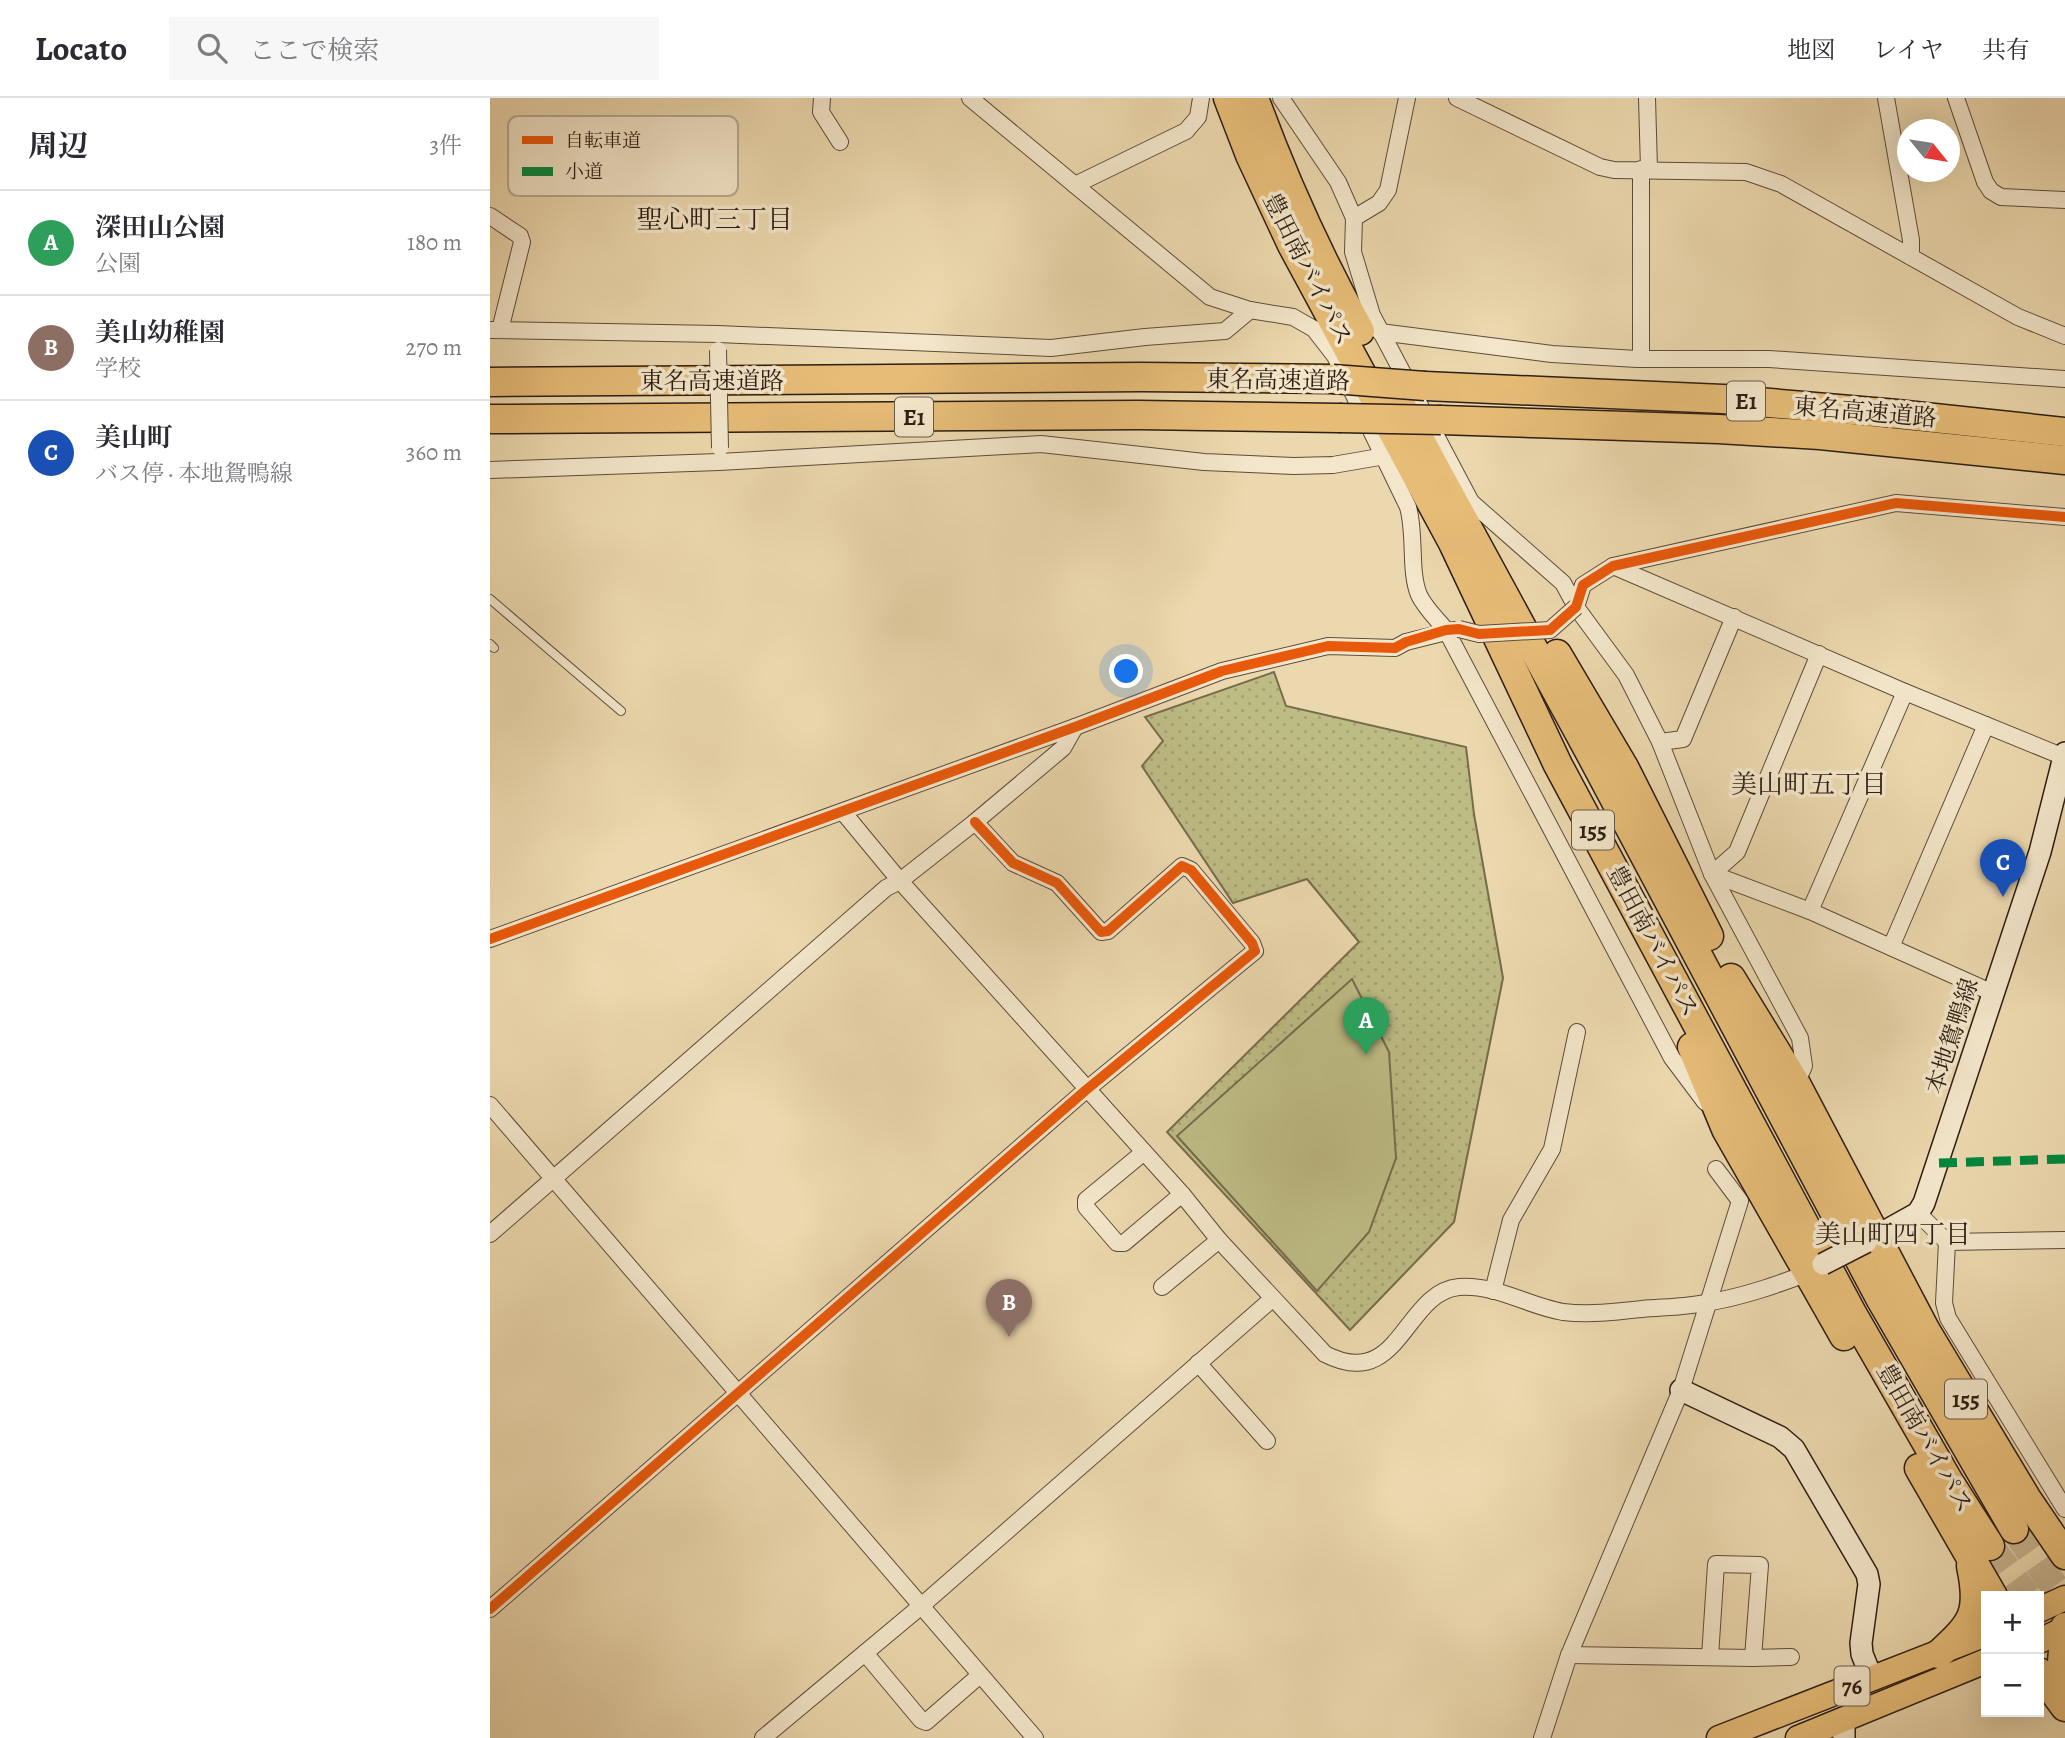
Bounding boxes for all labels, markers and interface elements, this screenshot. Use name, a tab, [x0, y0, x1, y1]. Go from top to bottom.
search box	[169, 17, 659, 80]
text: Locato	[35, 26, 127, 71]
icon: search	[193, 29, 231, 67]
text: ここで検索	[249, 33, 379, 68]
text: 地図	[1787, 34, 1835, 66]
text: レイヤ	[1873, 34, 1944, 66]
text: 共有	[1982, 34, 2030, 66]
legend	[508, 116, 738, 196]
north arrow	[1897, 119, 1960, 182]
text: 周辺	[28, 126, 88, 166]
text: 自転車道	[565, 128, 641, 154]
text: 3件	[429, 130, 462, 161]
text: 小道	[565, 159, 603, 185]
street label: 豊田南バイパス	[1256, 187, 1360, 351]
district label: 聖心町三丁目	[637, 202, 793, 237]
text: 深田山公園	[95, 210, 225, 245]
text: A	[44, 227, 58, 258]
text: 180 m	[407, 227, 462, 258]
text: 公園	[95, 248, 141, 279]
text: 美山幼稚園	[95, 315, 225, 350]
text: B	[44, 332, 58, 363]
text: 270 m	[405, 332, 462, 363]
text: 学校	[95, 353, 141, 384]
street label: 東名高速道路	[1206, 363, 1350, 397]
street label: 東名高速道路	[640, 365, 784, 397]
road number: E1	[1727, 382, 1765, 420]
street label: 東名高速道路	[1792, 390, 1938, 434]
road number: E1	[895, 398, 933, 436]
text: 美山町	[95, 420, 173, 455]
text: C	[44, 437, 58, 468]
text: 360 m	[406, 437, 462, 468]
text: バス停 · 本地鴛鴨線	[95, 458, 293, 489]
your location	[1109, 654, 1143, 688]
district label: 美山町五丁目	[1731, 767, 1887, 802]
road number: 155	[1572, 810, 1614, 850]
pin: C	[1980, 839, 2026, 897]
street label: 豊田南バイパス	[1600, 860, 1706, 1022]
street label: 本地鴛鴨線	[1918, 974, 1986, 1098]
pin: A	[1343, 997, 1389, 1055]
district label: 美山町四丁目	[1815, 1217, 1971, 1252]
pin: B	[986, 1279, 1032, 1337]
street label: 豊田南バイパス	[1869, 1357, 1981, 1519]
road number: 155	[1945, 1380, 1987, 1418]
map controls	[1981, 1591, 2044, 1717]
button: +	[1981, 1591, 2044, 1654]
button: −	[1981, 1654, 2044, 1717]
road number: 76	[1834, 1666, 1870, 1706]

